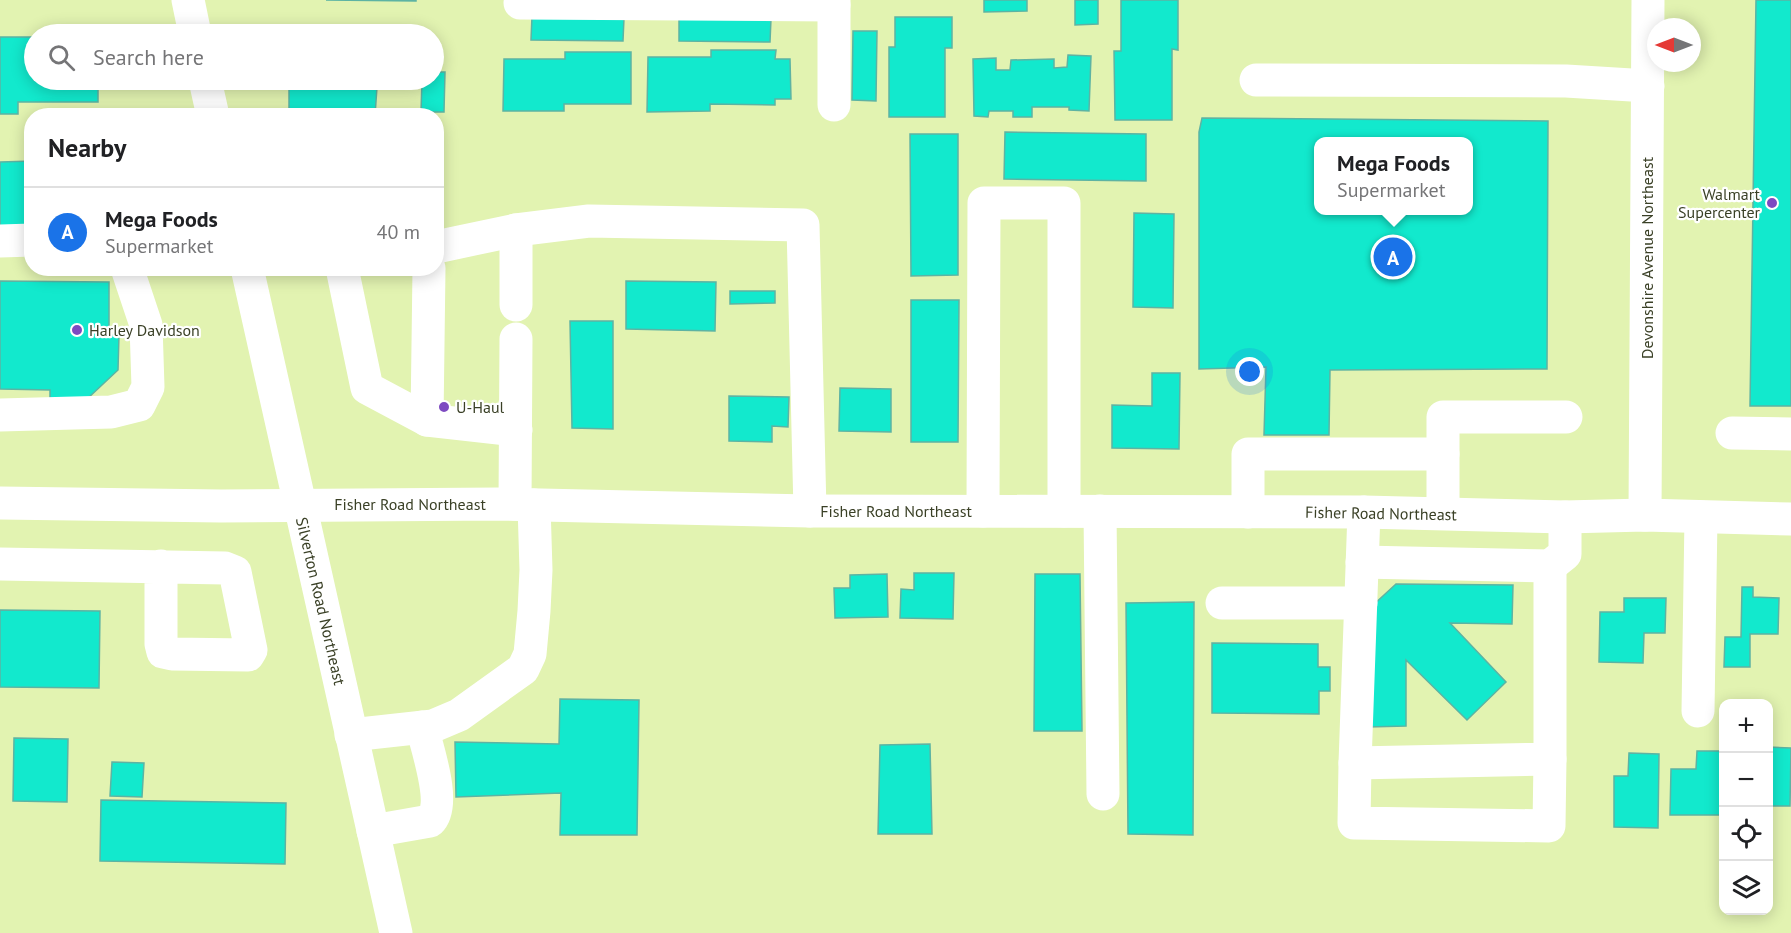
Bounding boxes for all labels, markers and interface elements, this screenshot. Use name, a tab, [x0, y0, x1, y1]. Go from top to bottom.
north arrow	[1647, 18, 1701, 72]
search box	[24, 24, 444, 90]
icon: search	[45, 41, 78, 74]
text: Search here	[93, 43, 204, 71]
text: Nearby	[48, 131, 126, 164]
popup	[1314, 137, 1473, 215]
text: Mega Foods	[1337, 149, 1450, 177]
street label: Devonshire Avenue Northeast	[1637, 156, 1657, 359]
text: Supermarket	[1337, 177, 1445, 203]
place label: Walmart Supercenter	[1678, 184, 1761, 222]
marker: Walmart Supercenter	[1765, 196, 1779, 210]
text: Mega Foods	[105, 205, 218, 233]
text: A	[61, 219, 74, 245]
text: 40 m	[377, 219, 420, 245]
text: Supermarket	[105, 233, 213, 259]
pin: A	[1374, 234, 1412, 280]
place label: Harley Davidson	[89, 320, 200, 340]
marker: Harley Davidson	[70, 323, 84, 337]
your location	[1235, 357, 1264, 386]
place label: U-Haul	[456, 397, 505, 417]
marker: U-Haul	[437, 400, 451, 414]
street label: Fisher Road Northeast	[334, 494, 486, 514]
street label: Fisher Road Northeast	[820, 501, 972, 521]
street label: Fisher Road Northeast	[1305, 502, 1458, 524]
street label: Silverton Road Northeast	[292, 515, 350, 687]
map controls	[1719, 699, 1773, 915]
button: +	[1719, 699, 1773, 753]
button: −	[1719, 753, 1773, 807]
button: locate	[1719, 807, 1773, 861]
button: layers	[1719, 861, 1773, 915]

